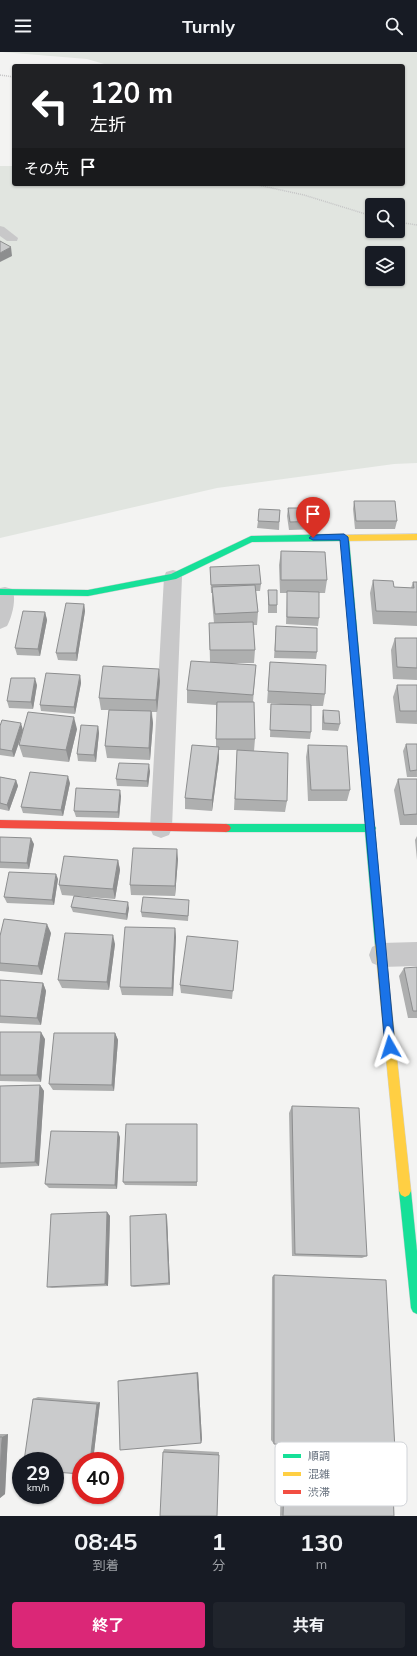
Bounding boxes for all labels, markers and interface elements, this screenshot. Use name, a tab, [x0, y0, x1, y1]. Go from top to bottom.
icon: menu	[12, 15, 34, 37]
text: Turnly	[182, 15, 235, 38]
icon: search	[383, 15, 405, 37]
text: 120 m	[90, 75, 173, 110]
icon: left	[24, 80, 76, 132]
text: 左折	[90, 113, 126, 136]
icon: arrive	[77, 156, 99, 178]
text: その先	[24, 159, 69, 178]
map controls	[365, 198, 405, 286]
button: search	[365, 198, 405, 238]
button: layers	[365, 246, 405, 286]
pin	[296, 497, 330, 538]
icon: arrive	[302, 503, 324, 525]
position arrow	[369, 1026, 411, 1068]
legend	[275, 1442, 407, 1506]
text: 順調	[308, 1449, 330, 1463]
speed limit sign: 40	[72, 1452, 124, 1504]
text: 29	[26, 1460, 50, 1485]
text: 混雑	[308, 1467, 330, 1481]
text: km/h	[27, 1481, 49, 1494]
text: 渋滞	[308, 1485, 330, 1499]
text: 08:45	[74, 1526, 138, 1556]
text: 1	[211, 1526, 226, 1556]
text: 130	[300, 1527, 343, 1557]
text: m	[316, 1556, 327, 1572]
text: 到着	[93, 1557, 119, 1573]
text: 分	[212, 1557, 225, 1573]
button: 終了	[12, 1602, 205, 1648]
button: 共有	[213, 1602, 405, 1648]

